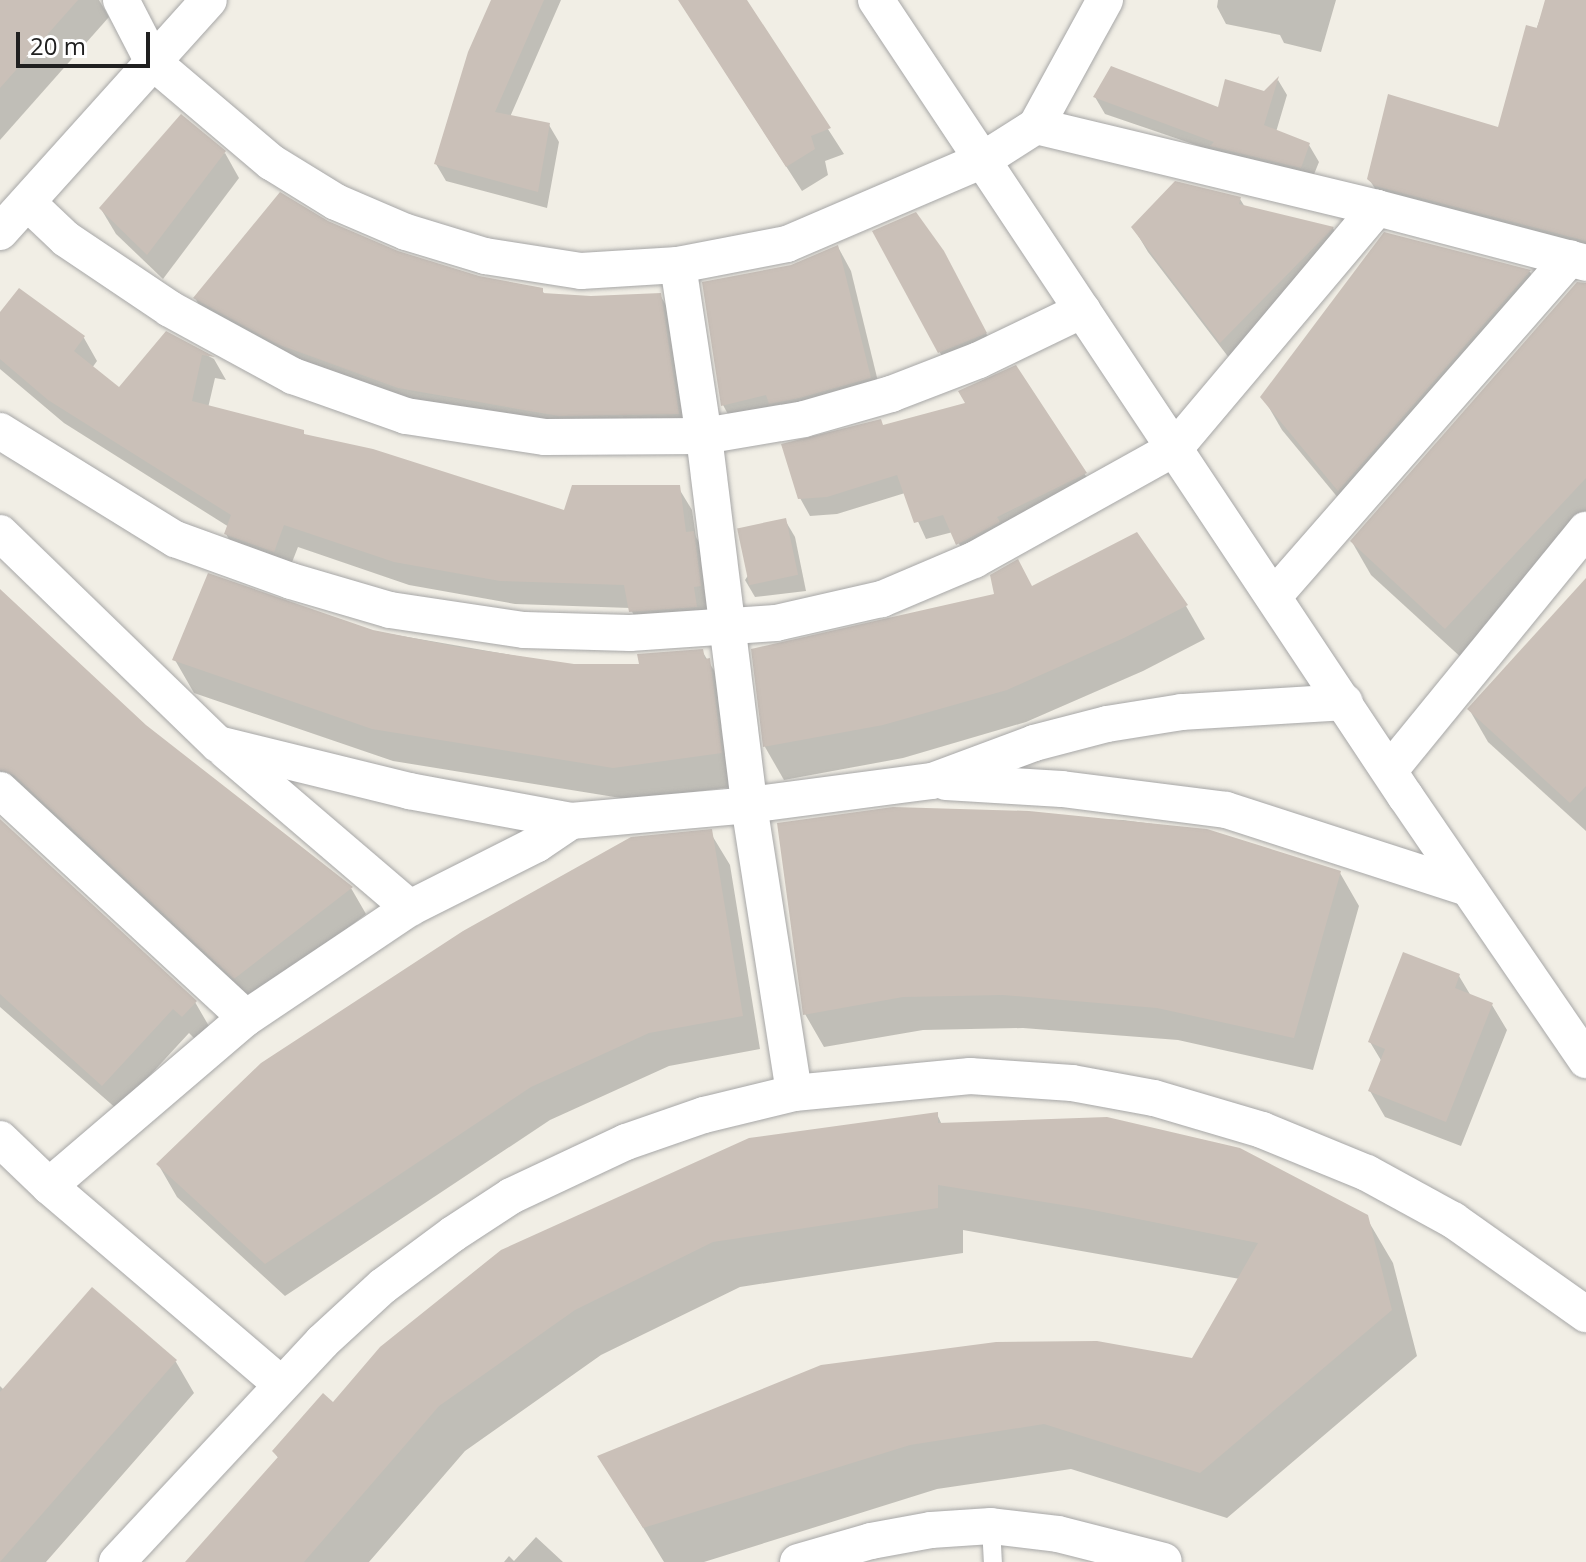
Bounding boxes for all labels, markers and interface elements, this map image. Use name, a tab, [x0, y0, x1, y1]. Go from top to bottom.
scale bar	[20, 16, 154, 66]
text: 20 m	[30, 29, 86, 62]

